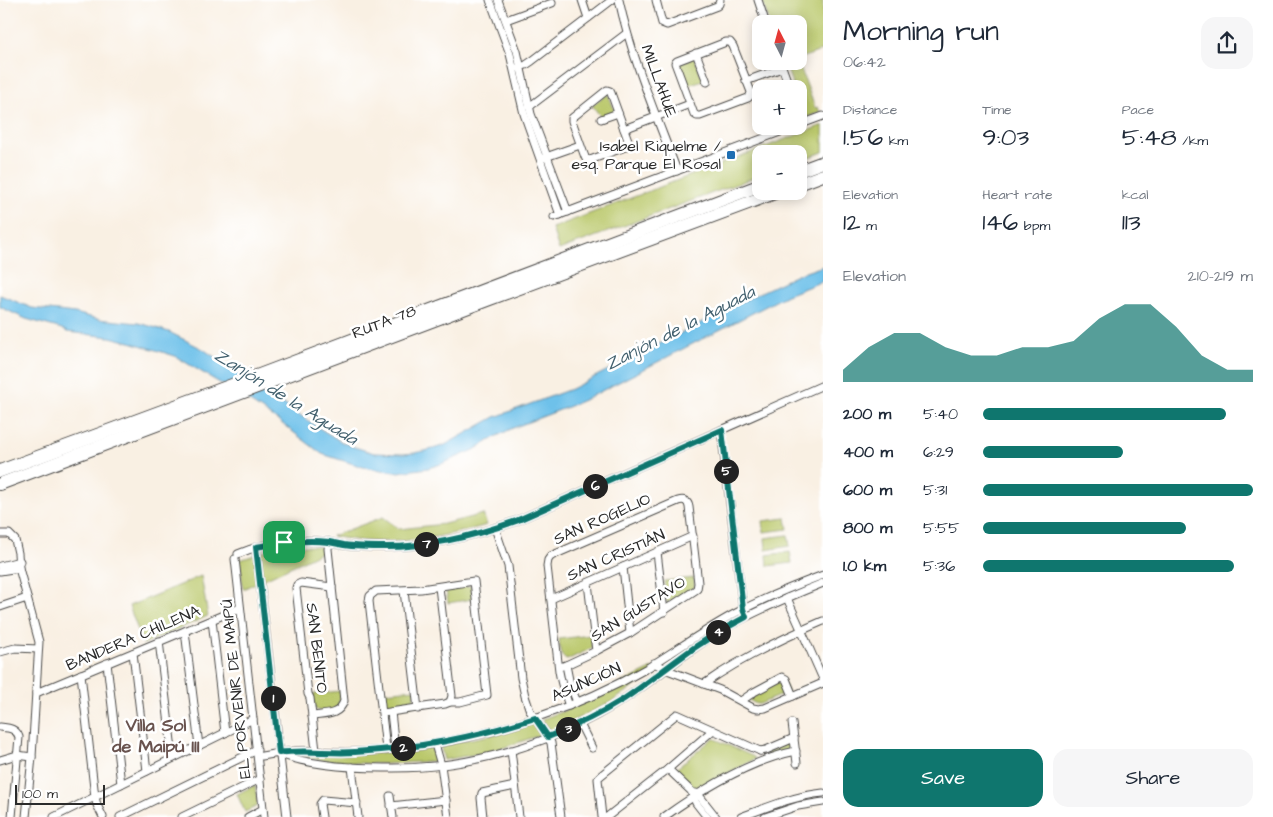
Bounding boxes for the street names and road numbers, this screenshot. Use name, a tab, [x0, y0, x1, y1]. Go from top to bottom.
street label: MILLAHUE	[636, 41, 683, 121]
street label: RUTA 78	[349, 300, 419, 344]
street label: SAN ROGELIO	[550, 488, 654, 550]
street label: SAN CRISTIÁN	[564, 524, 668, 586]
street label: SAN GUSTAVO	[586, 571, 690, 647]
street label: EL PORVENIR DE MAIPÚ	[216, 598, 256, 780]
street label: BANDERA CHILENA	[63, 600, 203, 676]
street label: SAN BENITO	[301, 602, 333, 695]
street label: ASUNCIÓN	[548, 657, 624, 707]

